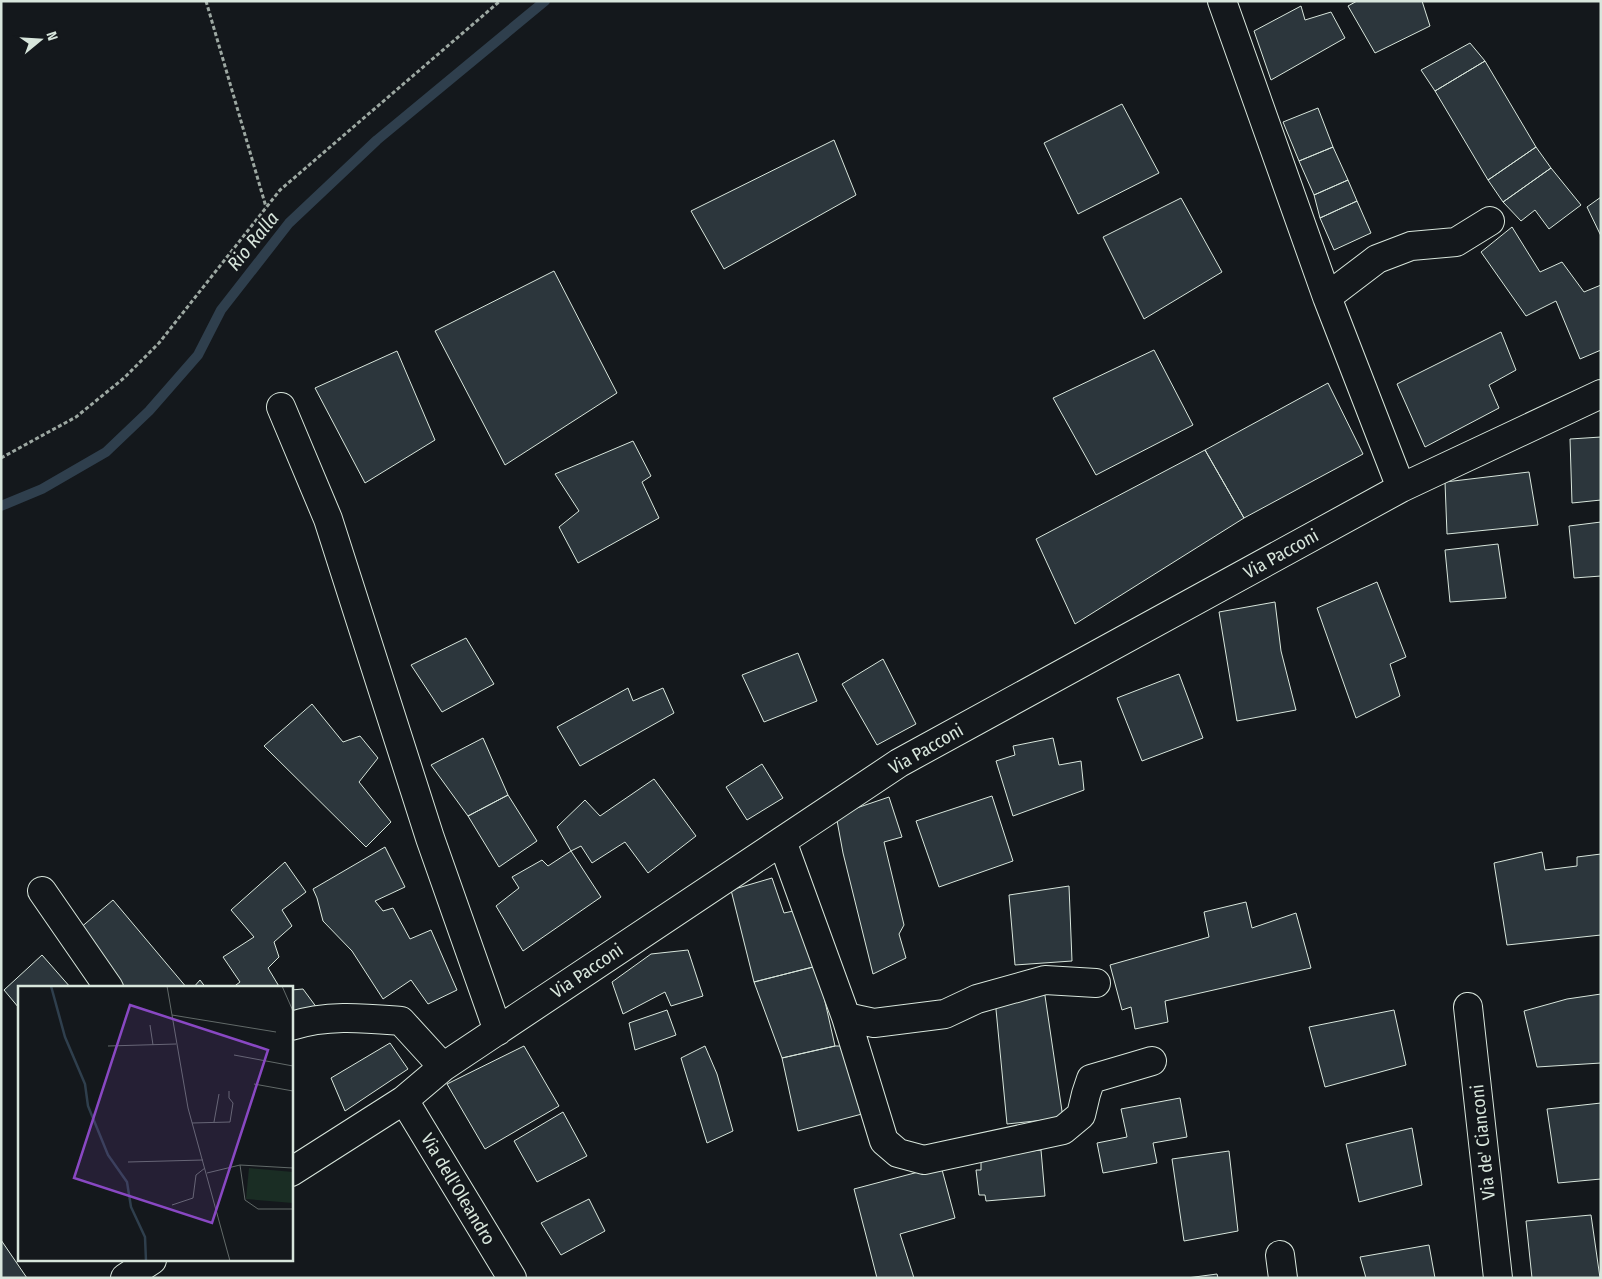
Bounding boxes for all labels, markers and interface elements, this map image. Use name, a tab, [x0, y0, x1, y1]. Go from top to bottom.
north arrow	[15, 15, 65, 65]
text: N	[43, 30, 61, 43]
water label: Rio Ralla	[222, 207, 284, 275]
street label: Via Pacconi	[1240, 524, 1322, 584]
street label: Via Pacconi	[885, 719, 967, 779]
street label: Via Pacconi	[547, 939, 627, 1003]
inset map	[18, 986, 292, 1262]
street label: Via de' Cianconi	[1466, 1083, 1500, 1201]
street label: Via dell'Oleandro	[416, 1129, 500, 1249]

